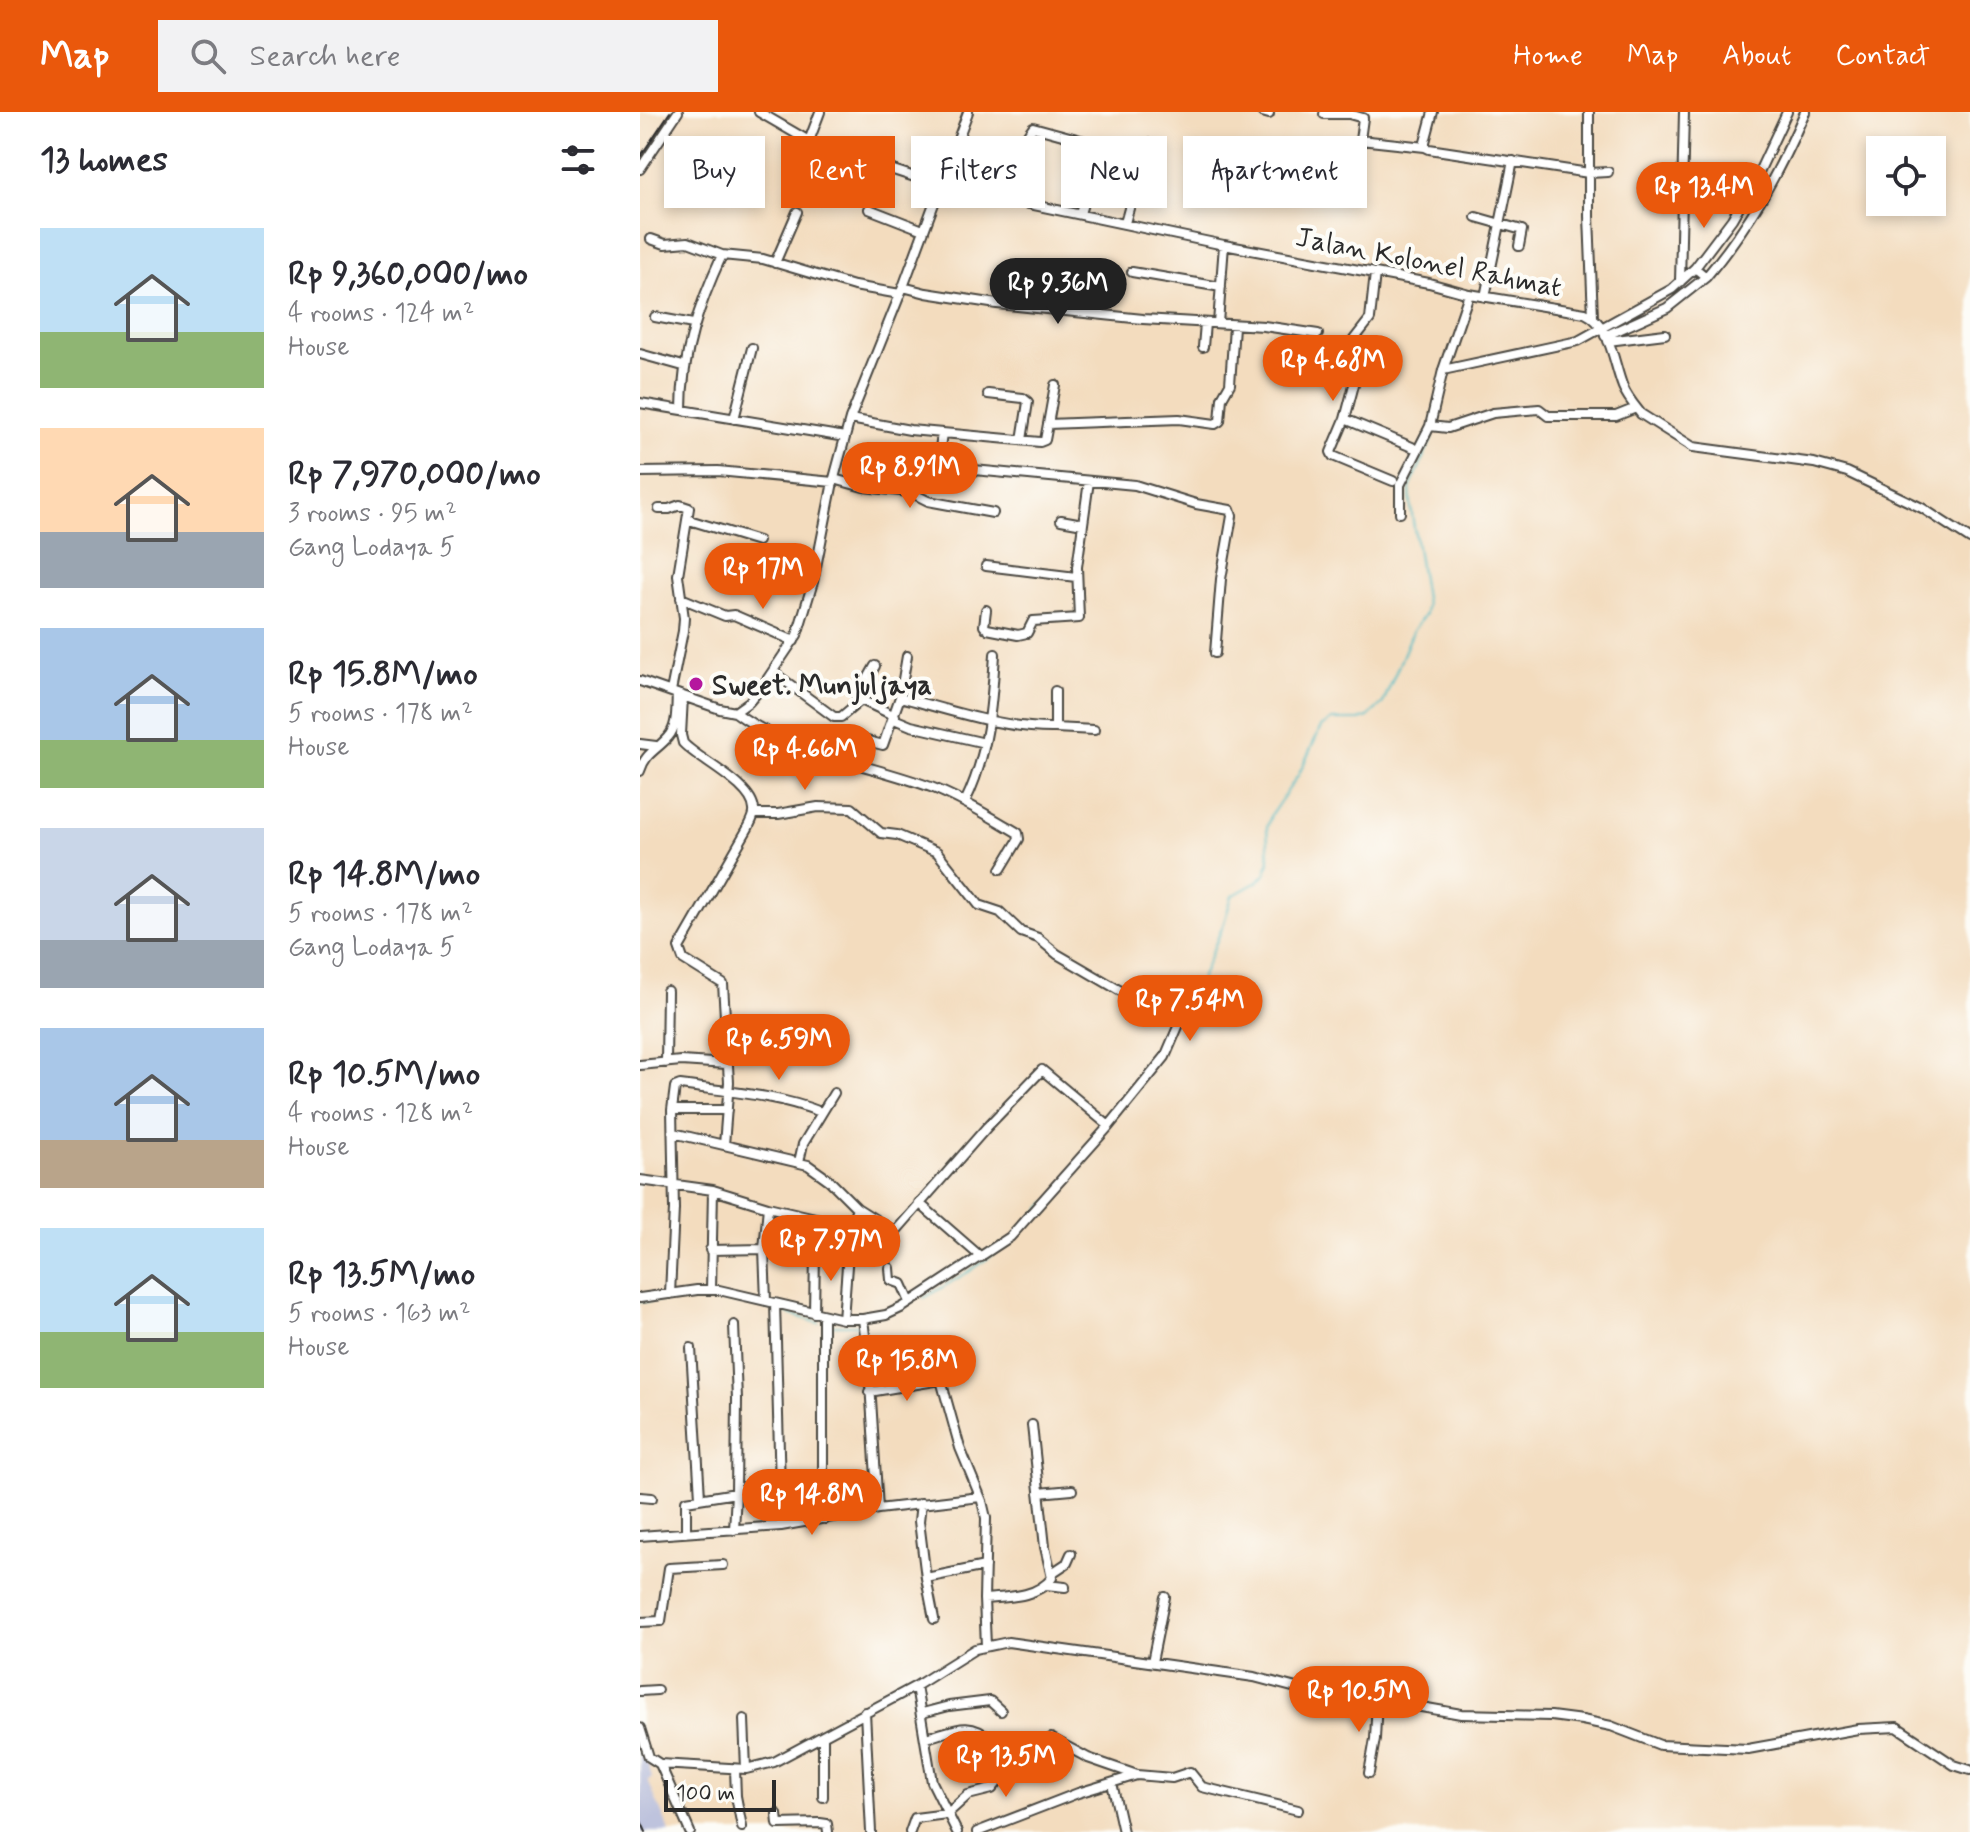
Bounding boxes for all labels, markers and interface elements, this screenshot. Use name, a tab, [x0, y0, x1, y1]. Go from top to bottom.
search box	[158, 20, 718, 92]
text: Map	[40, 32, 110, 81]
icon: search	[186, 34, 230, 78]
text: Search here	[250, 37, 401, 76]
text: Home	[1513, 38, 1583, 75]
text: Map	[1627, 38, 1678, 75]
text: About	[1722, 38, 1791, 75]
text: Contact	[1835, 38, 1930, 75]
chip: Buy	[664, 136, 765, 208]
chip: Rent	[781, 136, 895, 208]
chip: Filters	[911, 136, 1045, 208]
chip: New	[1061, 136, 1167, 208]
chip: Apartment	[1183, 136, 1367, 208]
map controls	[1866, 136, 1946, 216]
button: locate	[1866, 136, 1946, 216]
text: 13 homes	[40, 138, 168, 183]
icon: filters	[556, 138, 600, 182]
pin: Rp 13.4M	[1621, 162, 1787, 230]
text: Rp 13.4M	[1654, 171, 1754, 205]
street label: Jalan Kolonel Rahmat	[1292, 220, 1565, 307]
text: Rp 9,360,000/mo	[288, 252, 528, 297]
pin: Rp 9.36M	[975, 258, 1141, 326]
icon: home	[104, 260, 200, 356]
text: Rp 9.36M	[1008, 267, 1108, 301]
text: 4 rooms · 124 m²	[288, 297, 474, 331]
text: House	[288, 331, 349, 365]
pin: Rp 4.68M	[1250, 335, 1416, 403]
text: Rp 4.68M	[1281, 344, 1385, 378]
pin: Rp 8.91M	[827, 442, 993, 510]
text: Rp 8.91M	[860, 451, 960, 485]
text: Rp 7,970,000/mo	[288, 452, 541, 497]
icon: home	[104, 460, 200, 556]
text: 3 rooms · 95 m²	[288, 497, 457, 531]
text: Gang Lodaya 5	[288, 531, 455, 565]
pin: Rp 17M	[698, 543, 828, 611]
text: Rp 17M	[722, 552, 804, 586]
text: Rp 15.8M/mo	[288, 652, 478, 697]
icon: home	[104, 660, 200, 756]
place label: Sweet. Munjuljaya	[712, 668, 932, 705]
marker: Sweet. Munjuljaya	[687, 675, 705, 693]
text: 5 rooms · 178 m²	[288, 697, 473, 731]
pin: Rp 4.66M	[722, 724, 888, 792]
text: House	[288, 731, 349, 765]
text: Rp 4.66M	[753, 733, 857, 767]
text: Rp 14.8M/mo	[288, 852, 480, 897]
icon: home	[104, 860, 200, 956]
text: 5 rooms · 178 m²	[288, 897, 473, 931]
text: Gang Lodaya 5	[288, 931, 455, 965]
pin: Rp 7.54M	[1107, 975, 1273, 1043]
text: Rp 7.54M	[1136, 984, 1244, 1018]
pin: Rp 6.59M	[696, 1014, 862, 1082]
text: Rp 6.59M	[726, 1023, 832, 1057]
text: Rp 10.5M/mo	[288, 1052, 480, 1097]
icon: home	[104, 1060, 200, 1156]
text: 4 rooms · 128 m²	[288, 1097, 473, 1131]
text: House	[288, 1131, 349, 1165]
pin: Rp 7.97M	[748, 1215, 914, 1283]
text: Rp 7.97M	[779, 1224, 883, 1258]
text: Rp 13.5M/mo	[288, 1252, 475, 1297]
icon: home	[104, 1260, 200, 1356]
text: 5 rooms · 163 m²	[288, 1297, 471, 1331]
text: House	[288, 1331, 349, 1365]
pin: Rp 15.8M	[824, 1335, 990, 1403]
text: Rp 15.8M	[856, 1344, 958, 1378]
pin: Rp 14.8M	[729, 1469, 895, 1537]
text: Rp 14.8M	[760, 1478, 864, 1512]
pin: Rp 10.5M	[1276, 1666, 1442, 1734]
text: Rp 10.5M	[1307, 1675, 1411, 1709]
pin: Rp 13.5M	[923, 1731, 1089, 1799]
text: Rp 13.5M	[956, 1740, 1056, 1774]
scale bar	[664, 1776, 776, 1812]
text: 100 m	[676, 1780, 735, 1808]

